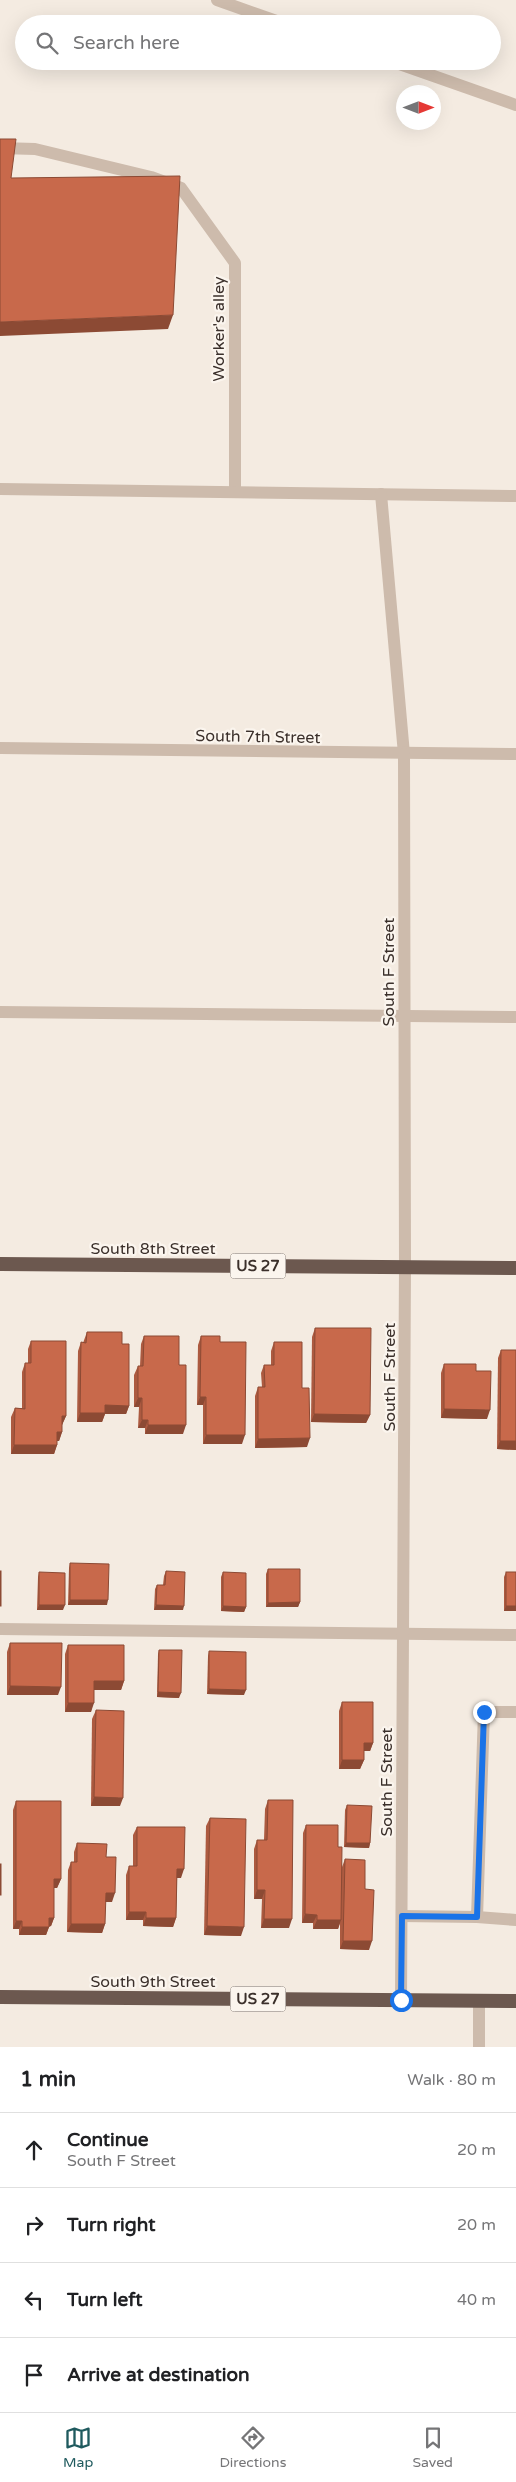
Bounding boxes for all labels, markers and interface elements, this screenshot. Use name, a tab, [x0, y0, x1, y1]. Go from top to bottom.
search box	[15, 15, 501, 70]
icon: search	[33, 29, 61, 57]
text: Search here	[73, 32, 180, 54]
north arrow	[396, 85, 441, 130]
street label: Worker's alley	[209, 276, 229, 382]
street label: South 7th Street	[195, 726, 321, 748]
street label: South F Street	[379, 918, 399, 1026]
street label: South 8th Street	[90, 1239, 216, 1259]
road number: US 27	[230, 1254, 286, 1278]
street label: South F Street	[380, 1323, 400, 1431]
route end	[473, 1701, 496, 1724]
street label: South F Street	[377, 1728, 397, 1836]
street label: South 9th Street	[90, 1972, 216, 1992]
road number: US 27	[230, 1986, 286, 2012]
route start	[390, 1989, 413, 2012]
text: 1 min	[20, 2067, 76, 2092]
text: Walk · 80 m	[407, 2070, 496, 2090]
text: Continue	[67, 2129, 149, 2151]
icon: ahead	[20, 2136, 48, 2164]
text: 20 m	[457, 2140, 496, 2160]
text: South F Street	[67, 2151, 176, 2171]
icon: right	[20, 2211, 48, 2239]
text: Turn right	[67, 2214, 155, 2236]
text: 20 m	[457, 2215, 496, 2235]
icon: left	[20, 2286, 48, 2314]
text: Turn left	[67, 2289, 143, 2311]
text: 40 m	[457, 2290, 496, 2310]
icon: arrive	[20, 2361, 48, 2389]
text: Arrive at destination	[67, 2364, 250, 2386]
tab: Map	[63, 2424, 93, 2471]
tab: Directions	[219, 2424, 286, 2471]
tab: Saved	[412, 2424, 453, 2471]

